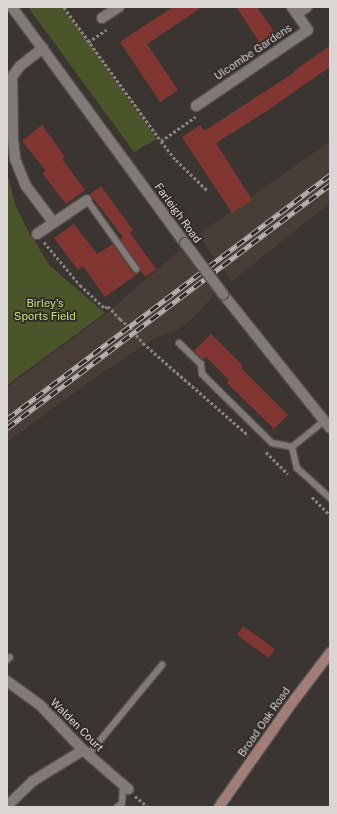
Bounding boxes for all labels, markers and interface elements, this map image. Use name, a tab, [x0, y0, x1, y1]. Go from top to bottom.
street label: Ulcombe Gardens	[212, 21, 294, 83]
street label: Farleigh Road	[152, 181, 204, 245]
park label: Birley's Sports Field	[14, 297, 76, 323]
street label: Broad Oak Road	[235, 685, 293, 759]
street label: Walden Court	[48, 696, 106, 754]

